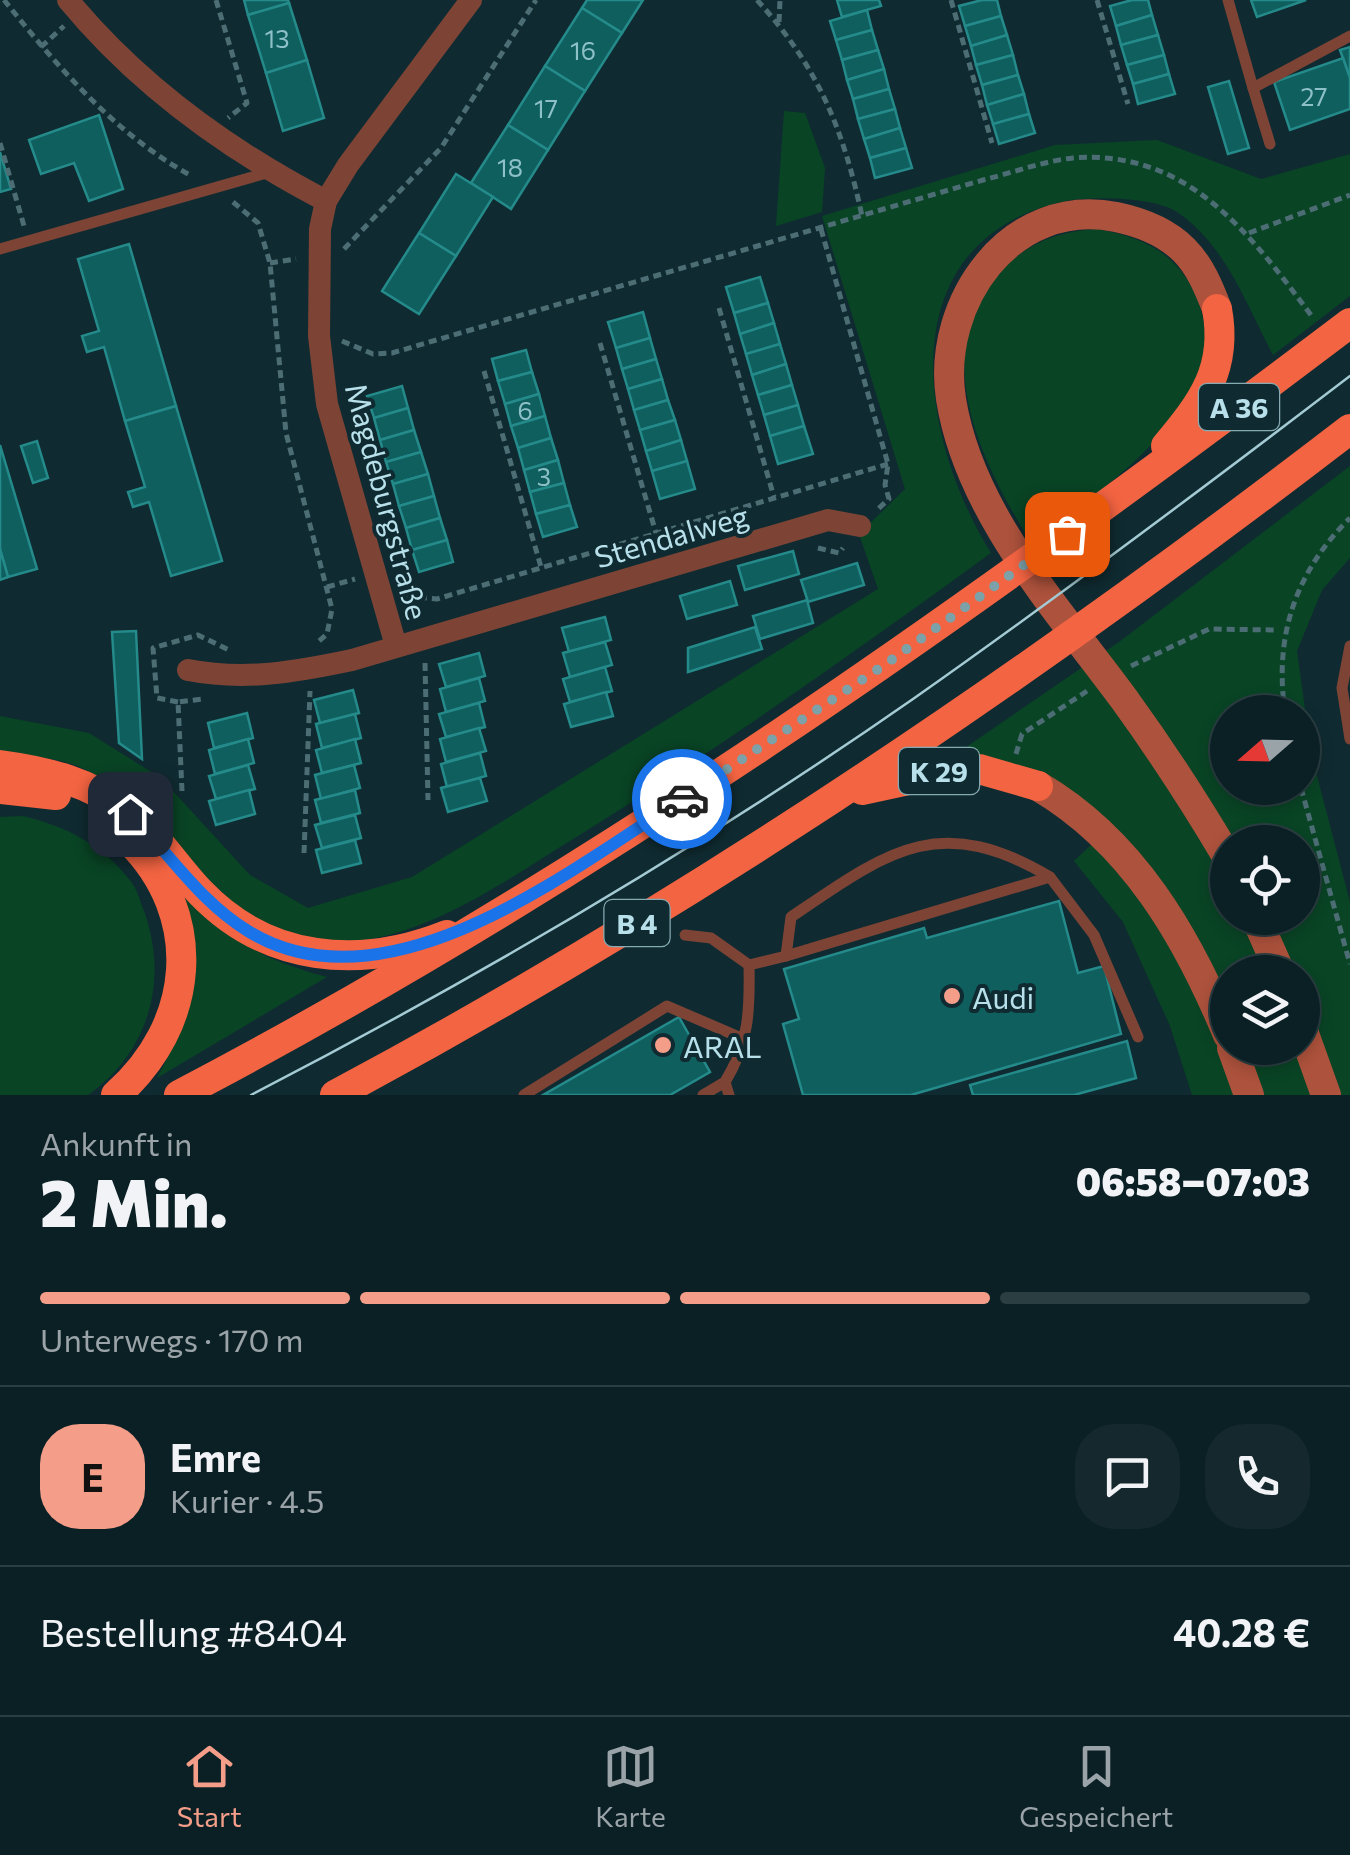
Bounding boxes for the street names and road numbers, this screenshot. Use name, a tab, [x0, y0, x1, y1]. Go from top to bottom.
street label: Magdeburgstraße	[339, 379, 437, 623]
road number: A 36	[1199, 384, 1279, 430]
street label: Stendalweg	[590, 495, 752, 575]
road number: K 29	[899, 748, 979, 794]
road number: B 4	[604, 900, 670, 946]

